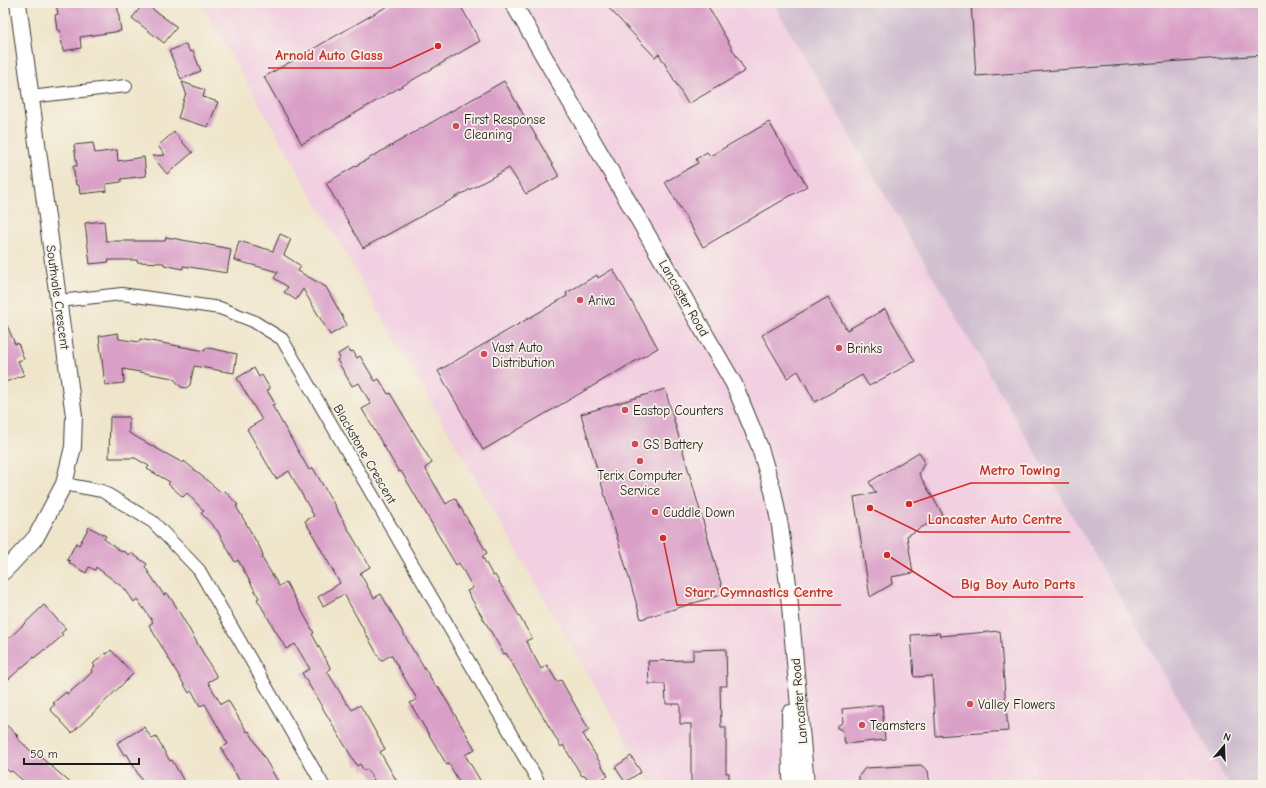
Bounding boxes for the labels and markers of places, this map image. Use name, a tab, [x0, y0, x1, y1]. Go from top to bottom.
callout: Arnold Auto Glass	[268, 42, 391, 68]
place label: First Response Cleaning	[464, 112, 546, 142]
marker: First Response Cleaning	[451, 121, 461, 131]
place label: Ariva	[588, 293, 616, 308]
marker: Ariva	[575, 295, 585, 305]
place label: Vast Auto Distribution	[492, 340, 555, 370]
place label: Brinks	[847, 341, 882, 356]
marker: Brinks	[834, 343, 844, 353]
marker: Vast Auto Distribution	[479, 349, 489, 359]
place label: Eastop Counters	[633, 403, 724, 418]
marker: Eastop Counters	[620, 405, 630, 415]
place label: GS Battery	[643, 437, 703, 452]
marker: GS Battery	[630, 439, 640, 449]
marker: Terix Computer Service	[635, 456, 645, 466]
callout: Metro Towing	[971, 457, 1069, 483]
place label: Terix Computer Service	[597, 468, 683, 498]
place label: Cuddle Down	[663, 505, 735, 520]
callout: Lancaster Auto Centre	[919, 506, 1070, 532]
marker: Cuddle Down	[650, 507, 660, 517]
callout: Big Boy Auto Parts	[953, 571, 1083, 597]
callout: Starr Gymnastics Centre	[677, 579, 841, 605]
place label: Valley Flowers	[978, 697, 1055, 712]
marker: Valley Flowers	[965, 699, 975, 709]
place label: Teamsters	[870, 718, 926, 733]
marker: Teamsters	[857, 720, 867, 730]

